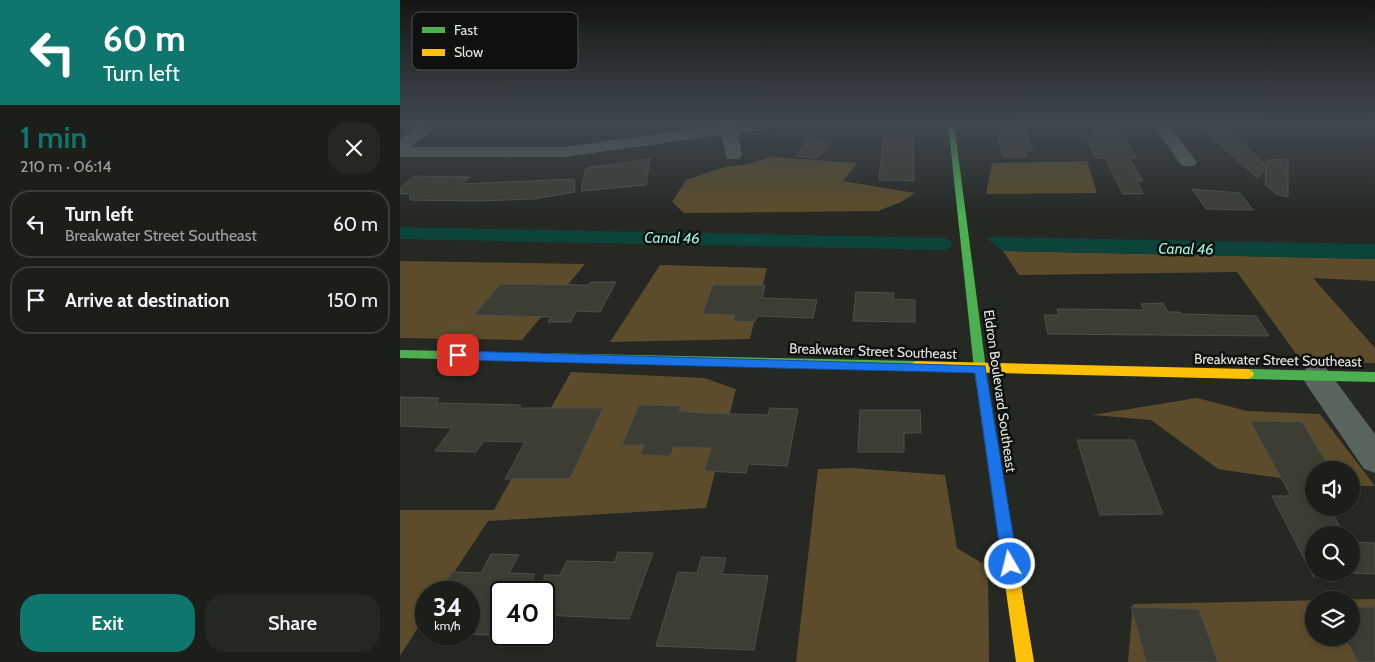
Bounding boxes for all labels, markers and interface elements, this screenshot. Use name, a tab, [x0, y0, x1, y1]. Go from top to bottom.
legend	[412, 12, 578, 70]
text: 60 m	[103, 17, 186, 60]
icon: left	[20, 20, 85, 85]
text: Fast	[454, 21, 478, 39]
text: Slow	[454, 43, 483, 61]
text: Turn left	[103, 60, 180, 87]
text: 1 min	[20, 119, 87, 156]
button: close	[328, 122, 380, 174]
text: 210 m · 06:14	[20, 157, 111, 176]
text: Turn left	[65, 203, 133, 226]
icon: left	[22, 210, 50, 238]
text: 60 m	[333, 213, 378, 236]
text: Breakwater Street Southeast	[65, 226, 257, 245]
water label: Canal 46	[644, 229, 700, 247]
water label: Canal 46	[1158, 240, 1214, 258]
icon: arrive	[22, 286, 50, 314]
text: Arrive at destination	[65, 289, 229, 312]
text: 150 m	[327, 289, 378, 312]
street label: Eldron Boulevard Southeast	[980, 309, 1020, 474]
pin	[437, 334, 479, 376]
street label: Breakwater Street Southeast	[789, 339, 957, 363]
icon: arrive	[444, 341, 472, 369]
street label: Breakwater Street Southeast	[1194, 350, 1362, 370]
map controls	[1305, 461, 1360, 646]
button: sound	[1305, 461, 1360, 516]
button: search	[1305, 526, 1360, 581]
position arrow	[983, 537, 1035, 589]
speed limit sign: 40	[490, 581, 555, 646]
button: layers	[1305, 591, 1360, 646]
text: 34	[433, 592, 462, 622]
button: Exit	[20, 594, 195, 652]
button: Share	[205, 594, 380, 652]
text: km/h	[434, 618, 461, 633]

